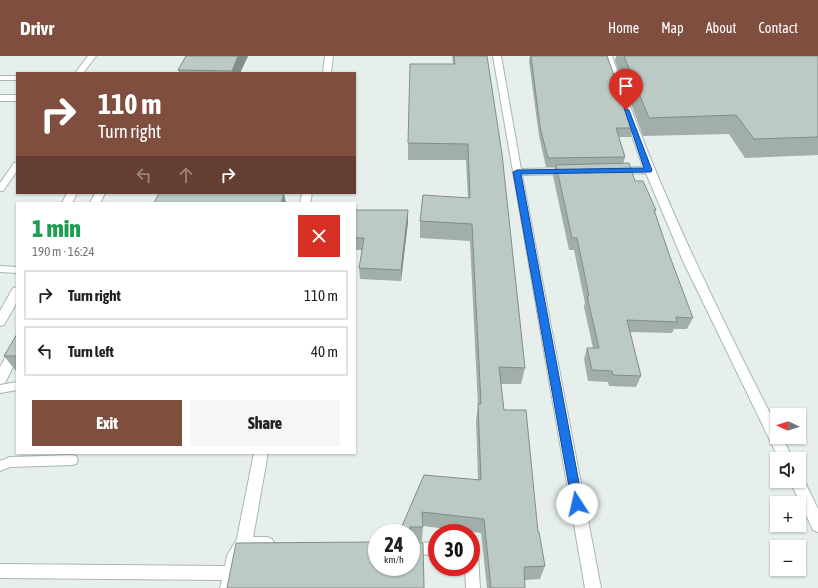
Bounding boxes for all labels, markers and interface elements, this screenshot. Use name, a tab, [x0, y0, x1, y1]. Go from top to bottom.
text: Drivr	[20, 17, 54, 39]
text: Home	[608, 20, 639, 36]
text: Map	[661, 20, 684, 36]
text: About	[706, 20, 737, 36]
text: Contact	[759, 20, 798, 36]
pin	[609, 69, 643, 110]
icon: arrive	[615, 75, 637, 97]
icon: right	[32, 88, 84, 140]
text: 110 m	[98, 88, 161, 120]
text: Turn right	[98, 121, 161, 142]
icon: left	[133, 164, 155, 186]
icon: ahead	[175, 164, 197, 186]
icon: right	[217, 164, 239, 186]
text: 1 min	[32, 215, 81, 242]
button: close	[298, 215, 340, 257]
text: 190 m · 16:24	[32, 244, 95, 259]
icon: right	[34, 284, 56, 306]
text: Turn right	[68, 287, 121, 304]
text: 110 m	[304, 287, 338, 304]
icon: left	[34, 340, 56, 362]
text: Turn left	[68, 343, 114, 360]
text: 40 m	[311, 343, 338, 360]
button: Exit	[32, 400, 182, 446]
button: Share	[190, 400, 340, 446]
north arrow	[770, 408, 806, 444]
map controls	[770, 408, 806, 576]
button: sound	[770, 452, 806, 488]
position arrow	[556, 483, 598, 525]
button: +	[770, 496, 806, 532]
speed limit sign: 30	[428, 524, 480, 576]
text: 24	[385, 533, 403, 556]
button: −	[770, 540, 806, 576]
text: km/h	[384, 554, 404, 565]

